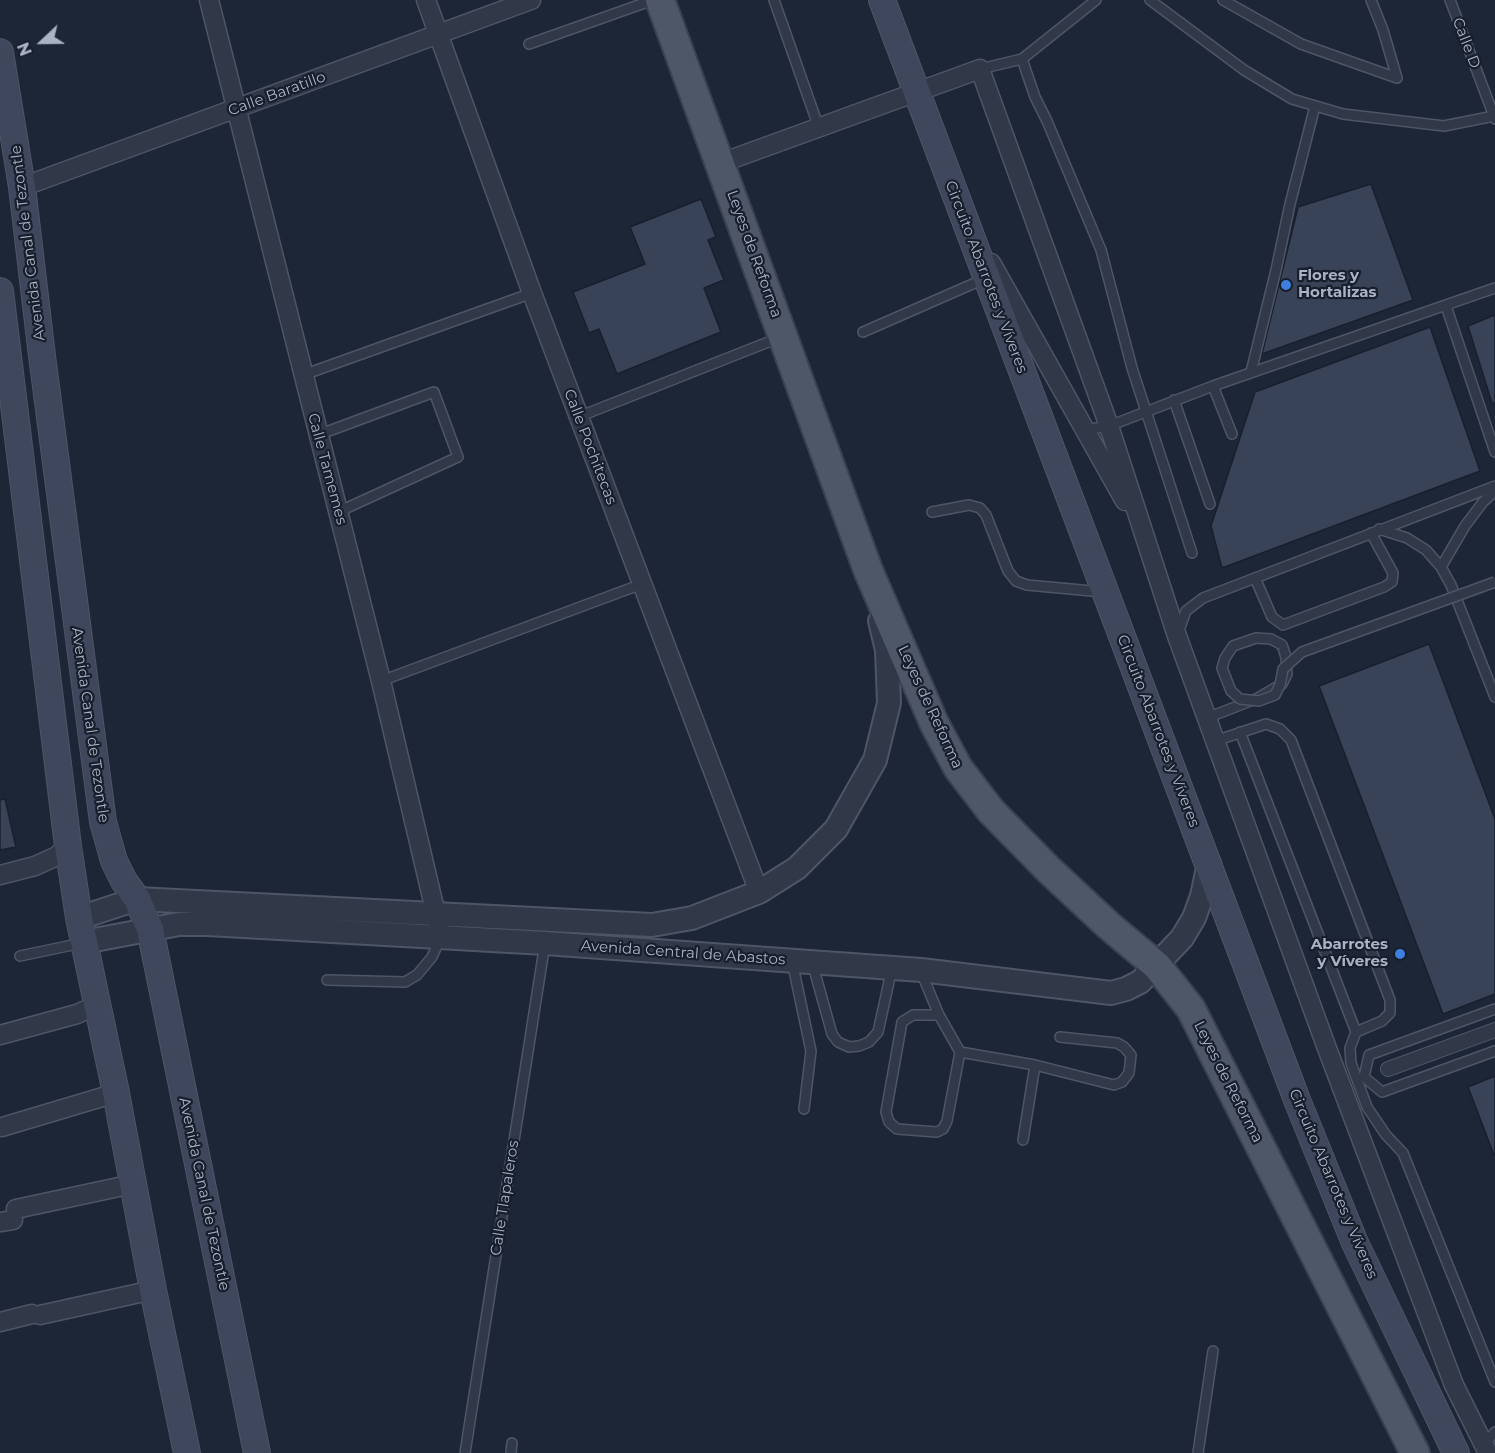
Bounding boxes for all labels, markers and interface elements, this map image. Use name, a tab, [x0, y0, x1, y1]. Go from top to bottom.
north arrow	[12, 12, 72, 72]
street label: Calle D	[1448, 15, 1484, 71]
text: N	[14, 39, 36, 58]
street label: Calle Baratillo	[226, 68, 328, 120]
street label: Avenida Canal de Tezontle	[7, 144, 49, 342]
street label: Circuito Abarrotes y Víveres	[941, 178, 1031, 376]
street label: Leyes de Reforma	[723, 188, 785, 320]
place label: Flores y Hortalizas	[1298, 267, 1377, 302]
marker: Flores y Hortalizas	[1279, 278, 1293, 292]
street label: Calle Pochitecas	[560, 387, 620, 507]
street label: Calle Tamemes	[303, 411, 351, 527]
street label: Avenida Canal de Tezontle	[67, 626, 113, 824]
street label: Circuito Abarrotes y Víveres	[1113, 632, 1203, 830]
street label: Leyes de Reforma	[894, 642, 966, 772]
place label: Abarrotes y Víveres	[1311, 936, 1388, 971]
street label: Avenida Central de Abastos	[580, 937, 786, 969]
marker: Abarrotes y Víveres	[1393, 947, 1407, 961]
street label: Leyes de Reforma	[1190, 1018, 1266, 1146]
street label: Circuito Abarrotes y Víveres	[1285, 1086, 1381, 1282]
street label: Avenida Canal de Tezontle	[175, 1096, 233, 1292]
street label: Calle Tlapaleros	[487, 1139, 523, 1257]

